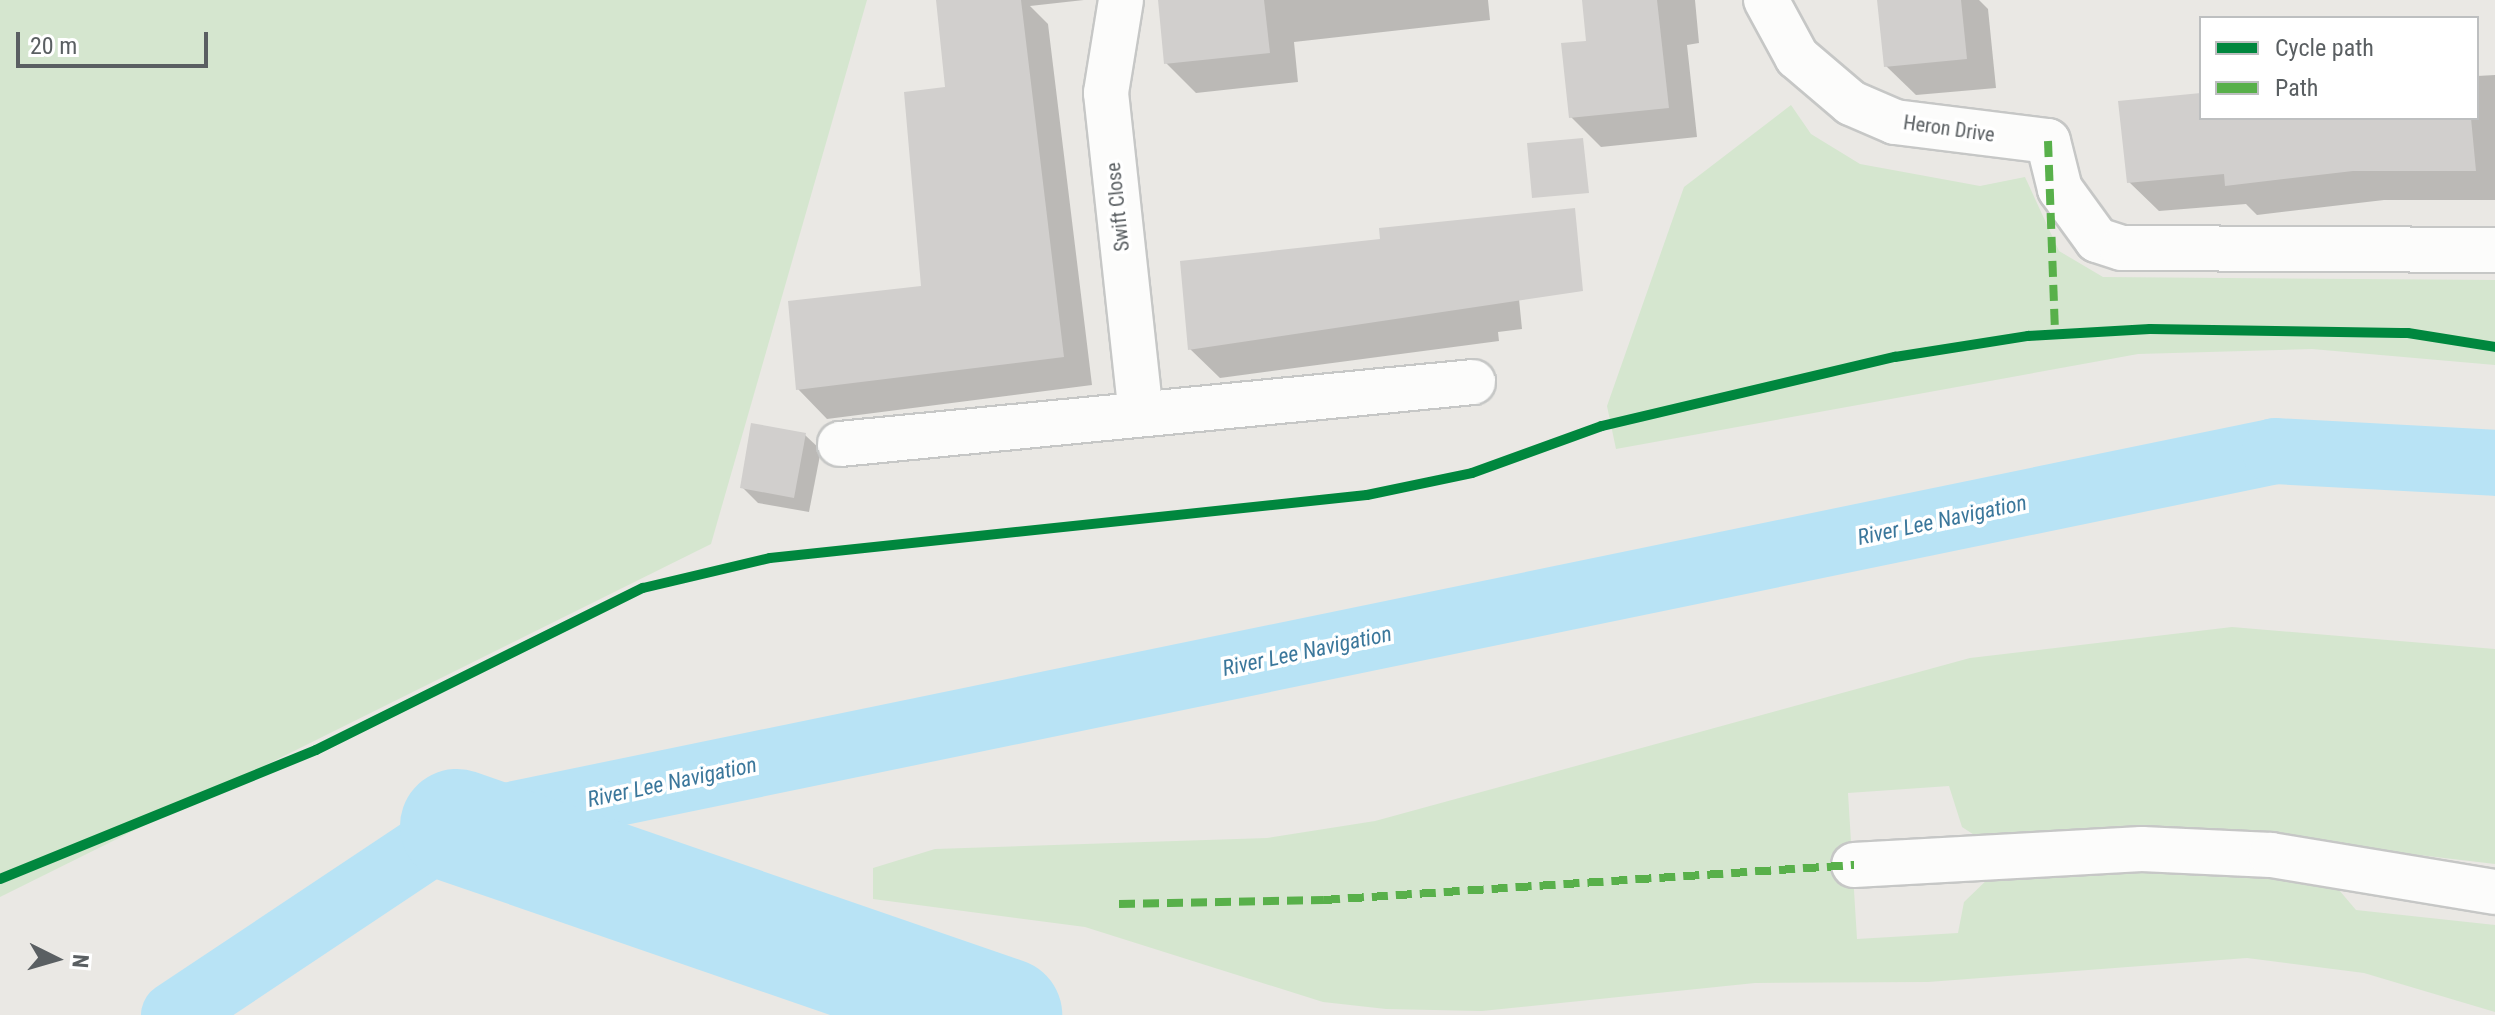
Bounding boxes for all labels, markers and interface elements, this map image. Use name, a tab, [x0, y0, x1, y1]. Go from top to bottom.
scale bar	[20, 16, 212, 66]
legend	[2199, 16, 2479, 120]
text: 20 m	[30, 32, 77, 60]
text: Cycle path	[2275, 34, 2374, 62]
text: Path	[2275, 74, 2318, 102]
street label: Heron Drive	[1902, 111, 1996, 147]
street label: Swift Close	[1101, 161, 1135, 253]
water label: River Lee Navigation	[1855, 489, 2029, 551]
water label: River Lee Navigation	[1220, 620, 1394, 682]
water label: River Lee Navigation	[585, 751, 759, 813]
north arrow	[16, 919, 96, 999]
text: N	[67, 953, 93, 969]

